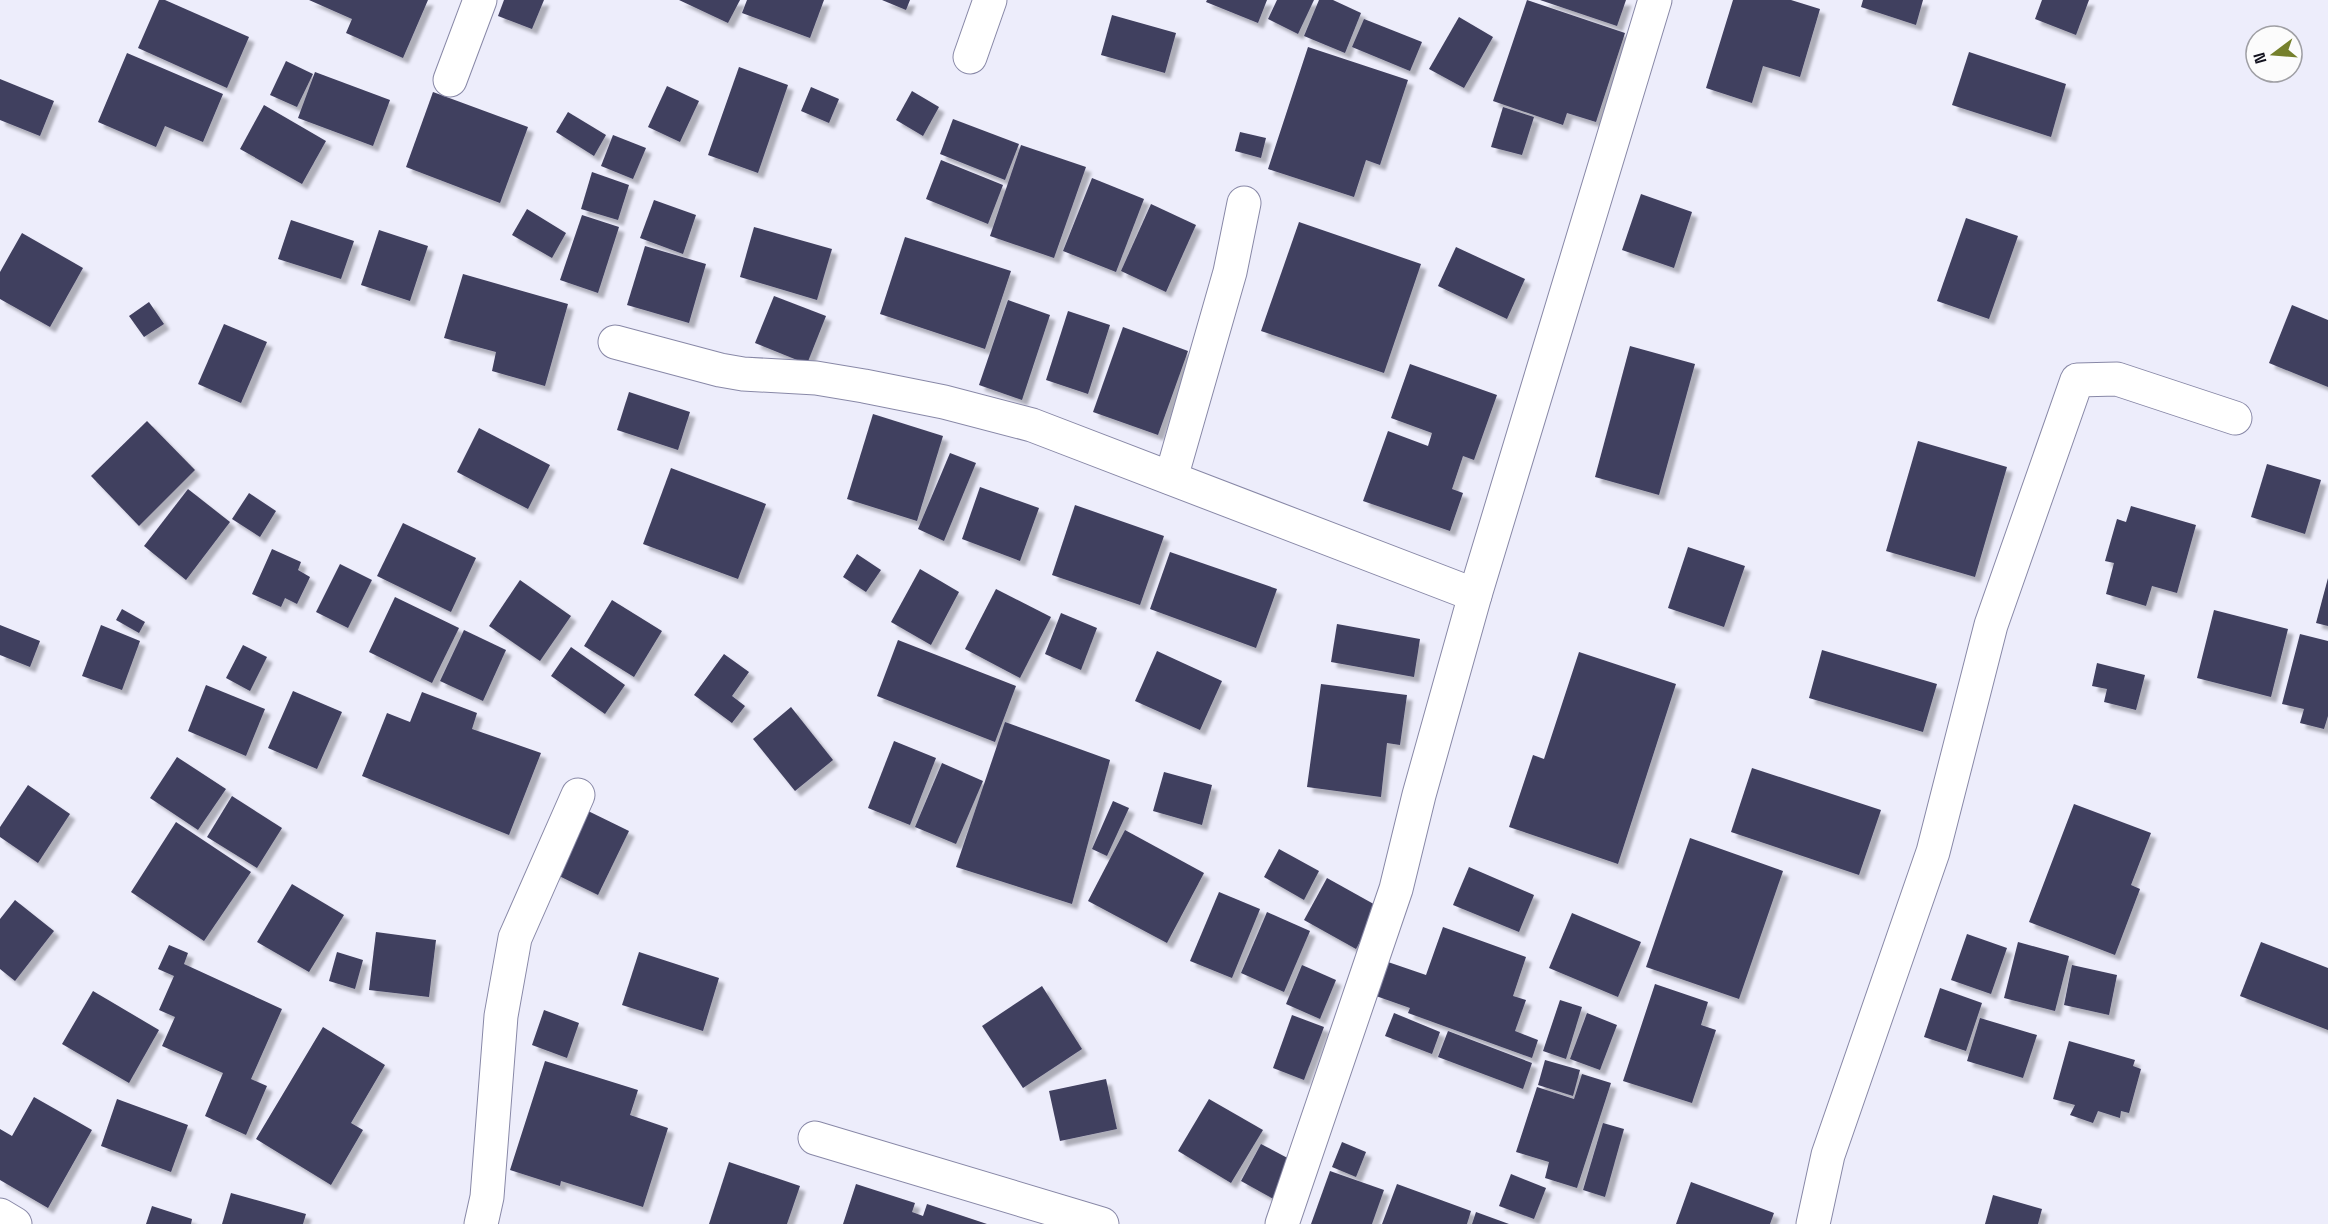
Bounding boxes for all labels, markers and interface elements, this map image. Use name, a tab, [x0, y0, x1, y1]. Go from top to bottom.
north arrow	[2244, 24, 2304, 84]
text: N	[2248, 50, 2272, 66]

